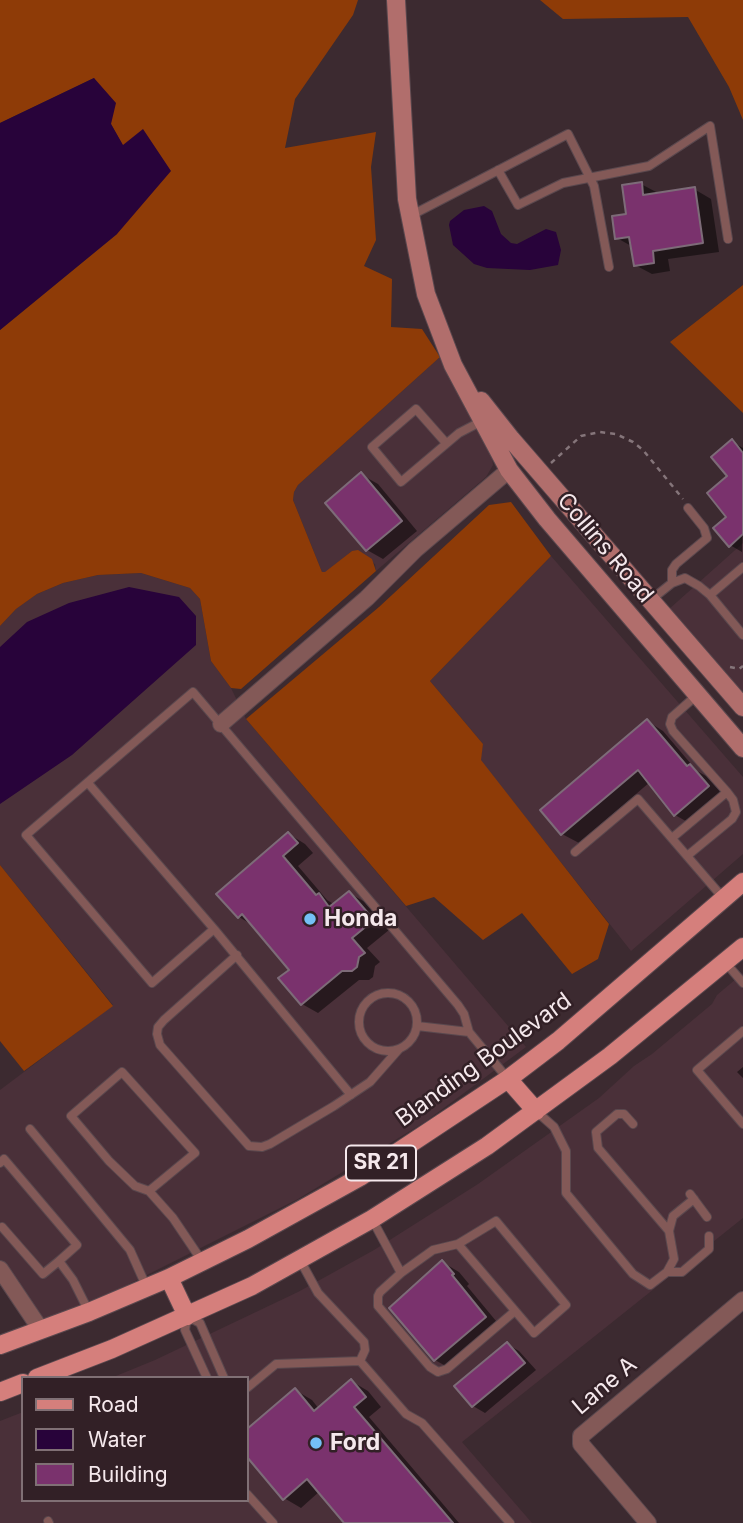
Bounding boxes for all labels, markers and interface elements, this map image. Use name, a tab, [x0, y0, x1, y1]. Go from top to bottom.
street label: Collins Road	[551, 487, 659, 609]
place label: Honda	[324, 905, 397, 933]
marker: Honda	[302, 911, 318, 927]
street label: Blanding Boulevard	[391, 987, 577, 1133]
road number: SR 21	[346, 1146, 416, 1180]
street label: Lane A	[567, 1351, 643, 1421]
legend	[21, 1376, 248, 1502]
text: Road	[88, 1392, 139, 1417]
text: Water	[88, 1427, 146, 1452]
place label: Ford	[330, 1429, 380, 1457]
marker: Ford	[308, 1435, 324, 1451]
text: Building	[88, 1462, 168, 1487]

